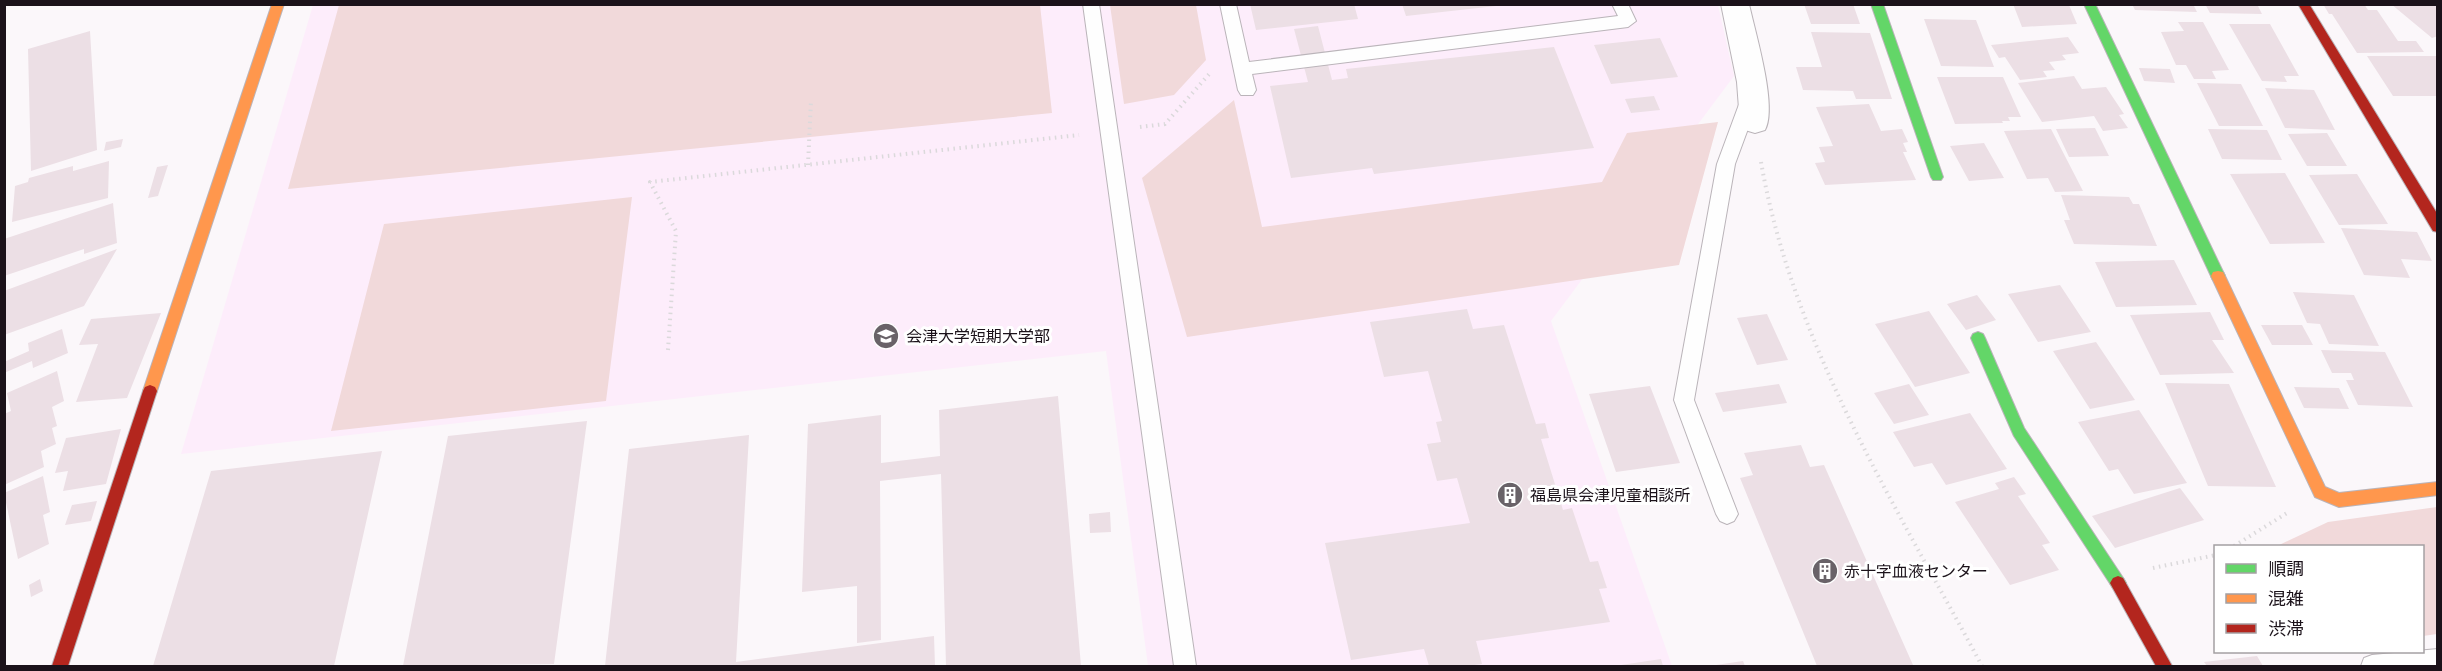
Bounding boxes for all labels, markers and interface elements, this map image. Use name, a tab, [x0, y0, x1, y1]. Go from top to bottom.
school or university icon: 会津大学短期大学部	[871, 321, 901, 351]
place label: 会津大学短期大学部	[906, 328, 1050, 345]
building icon: 福島県会津児童相談所	[1495, 480, 1525, 510]
place label: 福島県会津児童相談所	[1530, 487, 1690, 504]
legend	[2214, 545, 2424, 653]
building icon: 赤十字血液センター	[1810, 556, 1840, 586]
text: 順調	[2268, 559, 2304, 579]
place label: 赤十字血液センター	[1844, 563, 1988, 580]
text: 混雑	[2268, 589, 2304, 609]
text: 渋滞	[2268, 619, 2304, 639]

